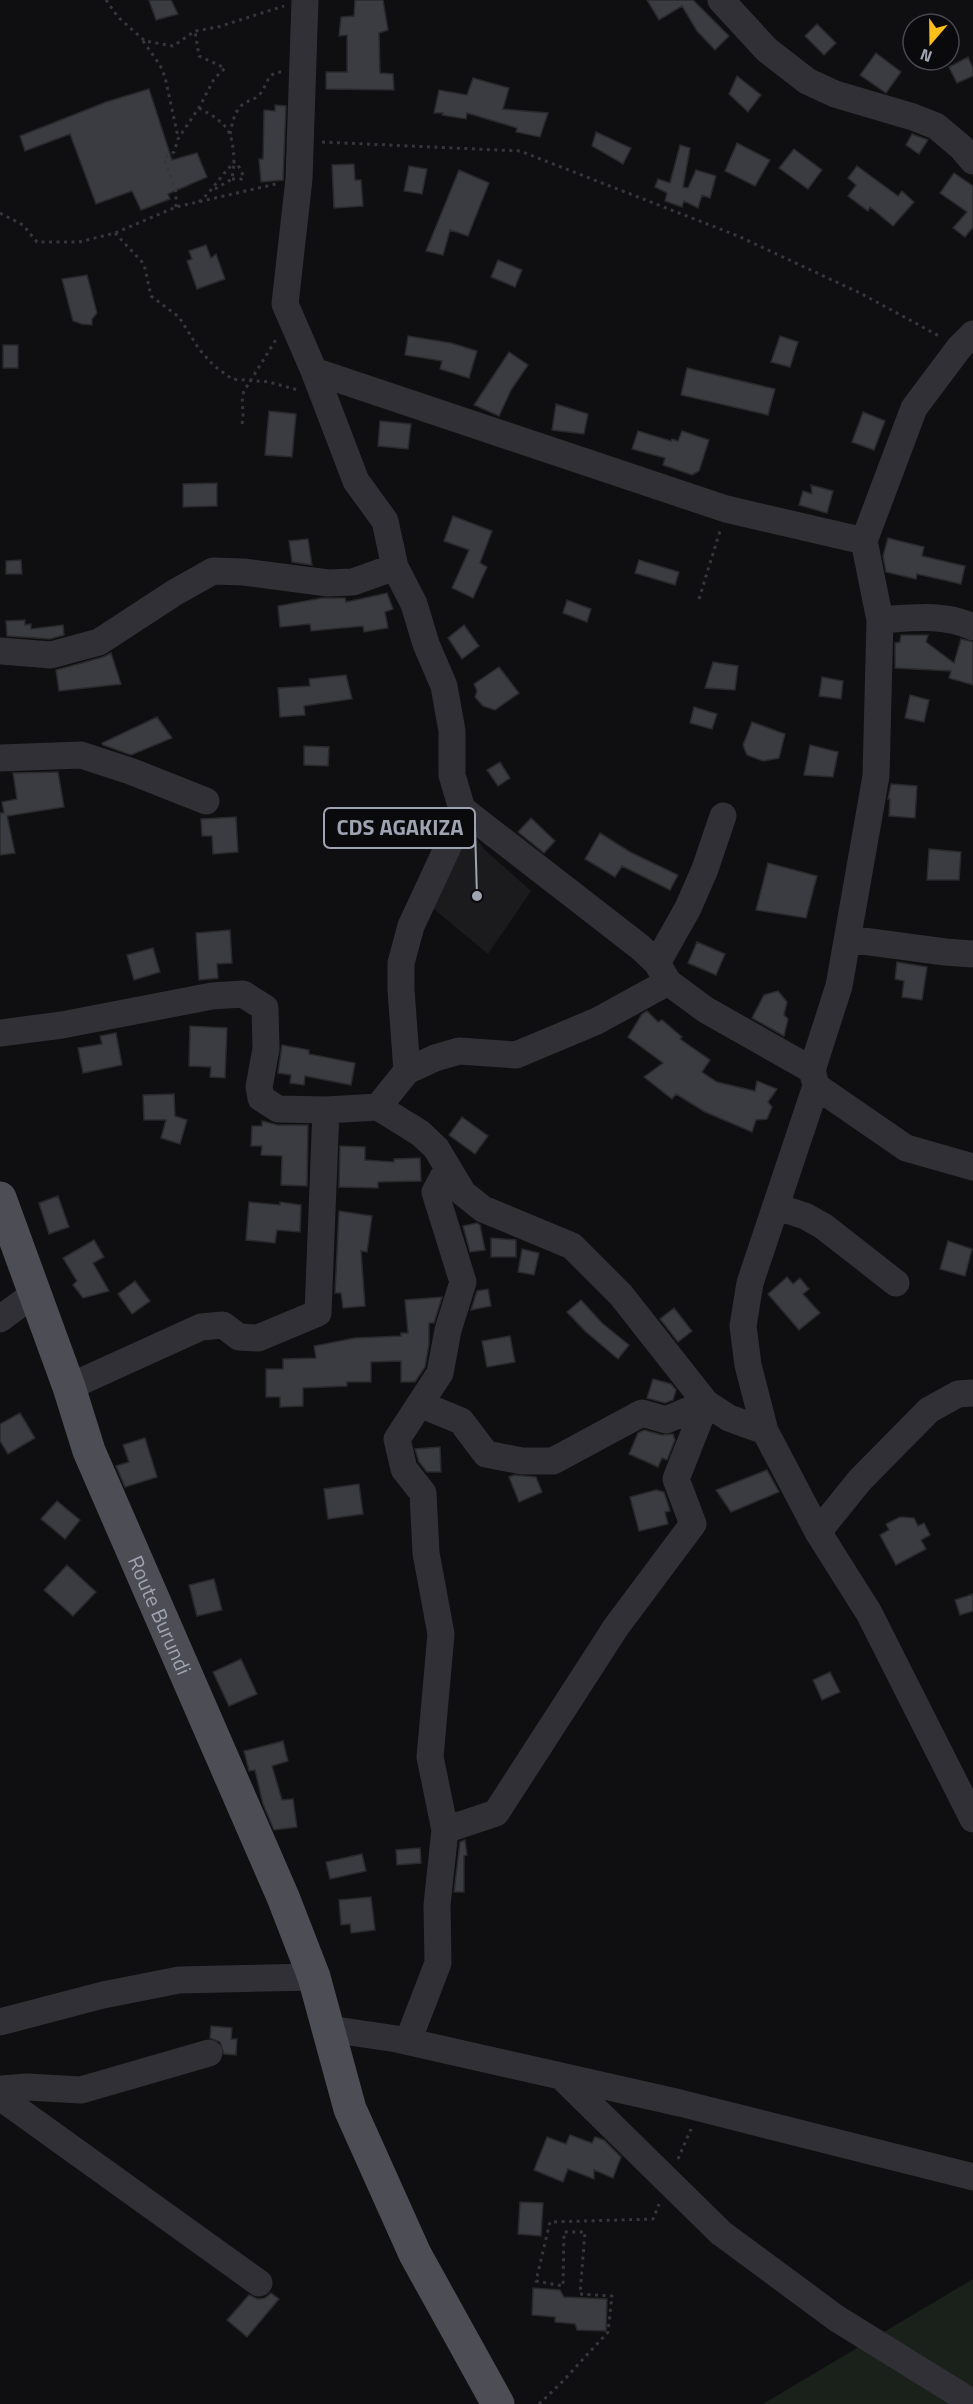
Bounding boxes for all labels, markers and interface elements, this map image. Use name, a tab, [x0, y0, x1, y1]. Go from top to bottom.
north arrow	[901, 12, 961, 72]
text: N	[917, 43, 935, 69]
callout: CDS AGAKIZA	[324, 808, 475, 848]
text: CDS AGAKIZA	[337, 810, 463, 844]
street label: Route Burundi	[120, 1550, 200, 1680]

